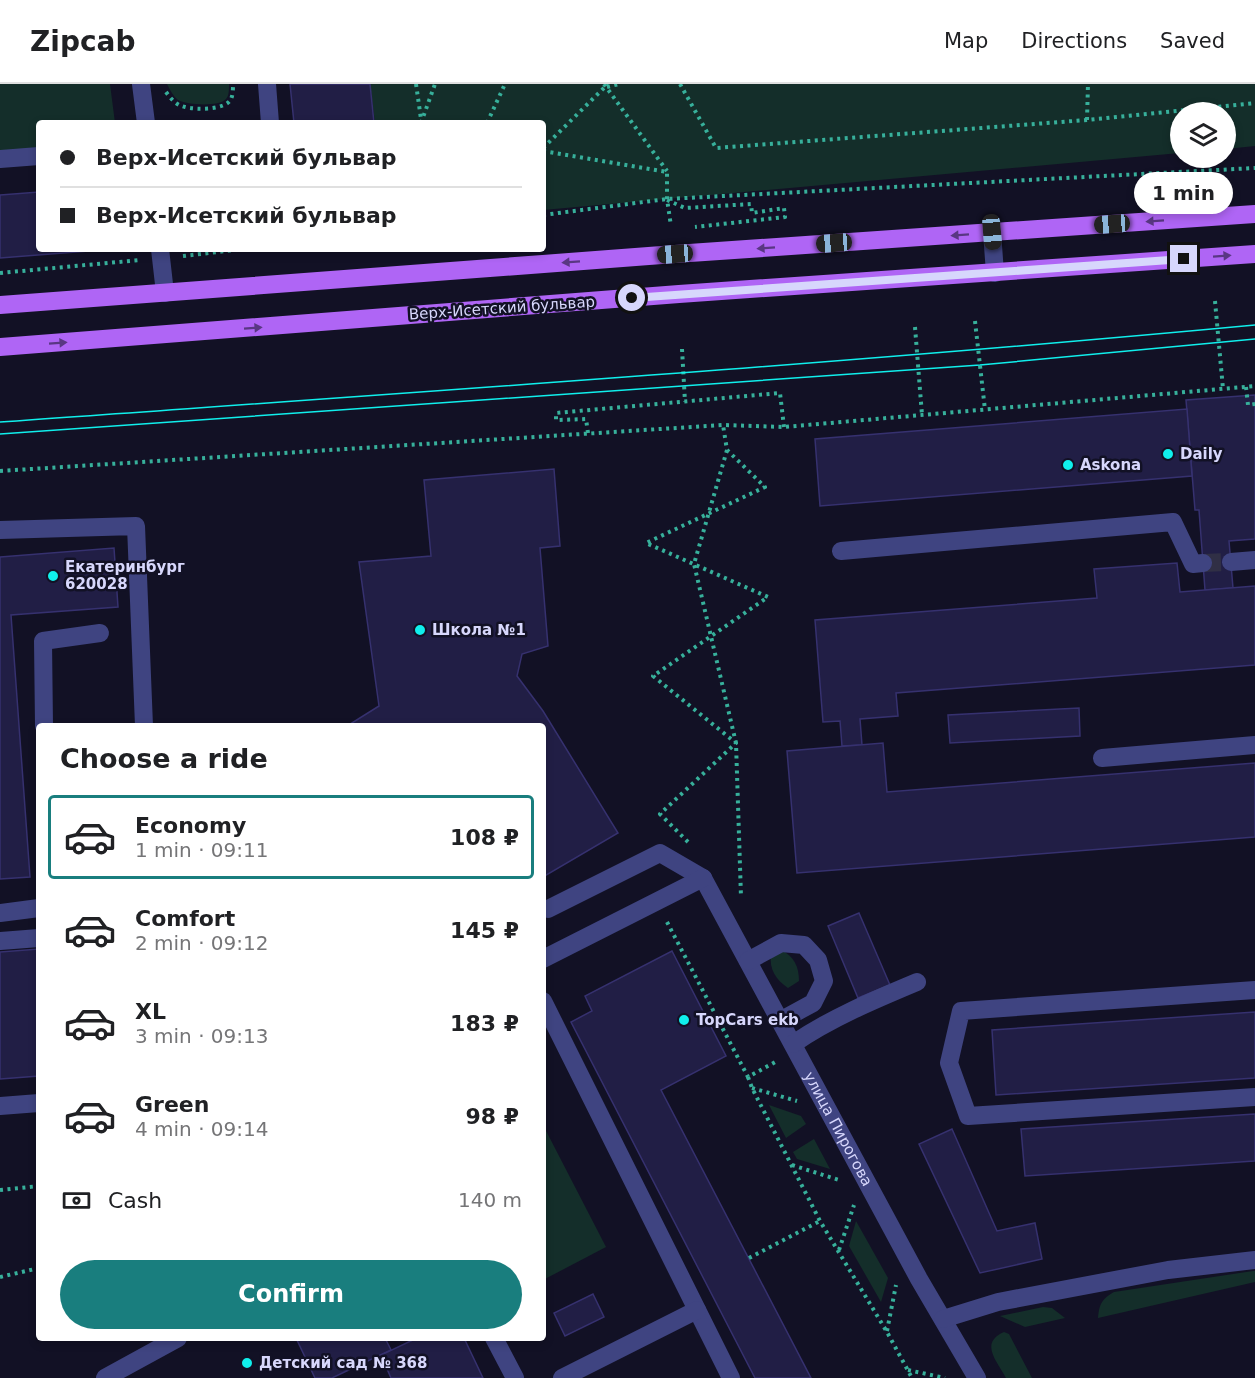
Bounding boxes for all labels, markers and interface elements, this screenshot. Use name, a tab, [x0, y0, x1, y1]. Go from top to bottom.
text: Zipcab	[30, 25, 135, 58]
text: Map	[944, 29, 988, 53]
text: Directions	[1021, 29, 1127, 53]
text: Saved	[1160, 29, 1225, 53]
map controls	[1170, 102, 1236, 168]
button: layers	[1170, 102, 1236, 168]
text: Верх-Исетский бульвар	[96, 145, 397, 170]
callout: 1 min	[1134, 172, 1234, 214]
text: 1 min	[1152, 181, 1215, 205]
text: Верх-Исетский бульвар	[96, 203, 397, 228]
car	[981, 213, 1003, 251]
car	[1093, 214, 1131, 234]
one-way arrow	[1145, 217, 1164, 226]
one-way arrow	[951, 230, 970, 239]
car	[815, 233, 853, 253]
one-way arrow	[756, 243, 775, 253]
car	[656, 244, 694, 264]
route end	[1170, 245, 1197, 272]
one-way arrow	[1213, 251, 1232, 261]
one-way arrow	[562, 257, 581, 267]
route start	[618, 284, 645, 311]
street label: Верх-Исетский бульвар	[408, 293, 596, 323]
one-way arrow	[243, 323, 262, 332]
one-way arrow	[49, 338, 68, 348]
place label: Daily	[1180, 445, 1223, 463]
marker: Daily	[1161, 447, 1175, 461]
place label: Askona	[1080, 456, 1141, 474]
marker: Askona	[1061, 458, 1075, 472]
place label: Екатеринбург 620028	[65, 558, 185, 593]
marker: Екатеринбург 620028	[46, 569, 60, 583]
place label: Школа №1	[432, 621, 526, 639]
marker: Школа №1	[413, 623, 427, 637]
text: Choose a ride	[60, 743, 268, 774]
icon: car	[63, 810, 117, 864]
text: Economy	[135, 813, 246, 838]
text: 108 ₽	[450, 825, 519, 850]
text: 1 min · 09:11	[135, 838, 269, 862]
icon: car	[63, 903, 117, 957]
text: Comfort	[135, 906, 235, 931]
text: 145 ₽	[450, 918, 519, 943]
text: 2 min · 09:12	[135, 931, 269, 955]
icon: car	[63, 996, 117, 1050]
text: XL	[135, 999, 166, 1024]
text: 183 ₽	[450, 1011, 519, 1036]
place label: TopCars ekb	[696, 1011, 799, 1029]
marker: TopCars ekb	[677, 1013, 691, 1027]
text: 3 min · 09:13	[135, 1024, 269, 1048]
street label: улица Пирогова	[800, 1069, 876, 1189]
icon: car	[63, 1089, 117, 1143]
text: Green	[135, 1092, 209, 1117]
text: 98 ₽	[465, 1104, 519, 1129]
text: 4 min · 09:14	[135, 1117, 269, 1141]
icon: cash	[60, 1184, 93, 1217]
text: Cash	[108, 1188, 162, 1213]
text: 140 m	[458, 1188, 522, 1212]
button: Confirm	[60, 1260, 522, 1329]
place label: Детский сад № 368	[259, 1354, 427, 1372]
marker: Детский сад № 368	[240, 1356, 254, 1370]

